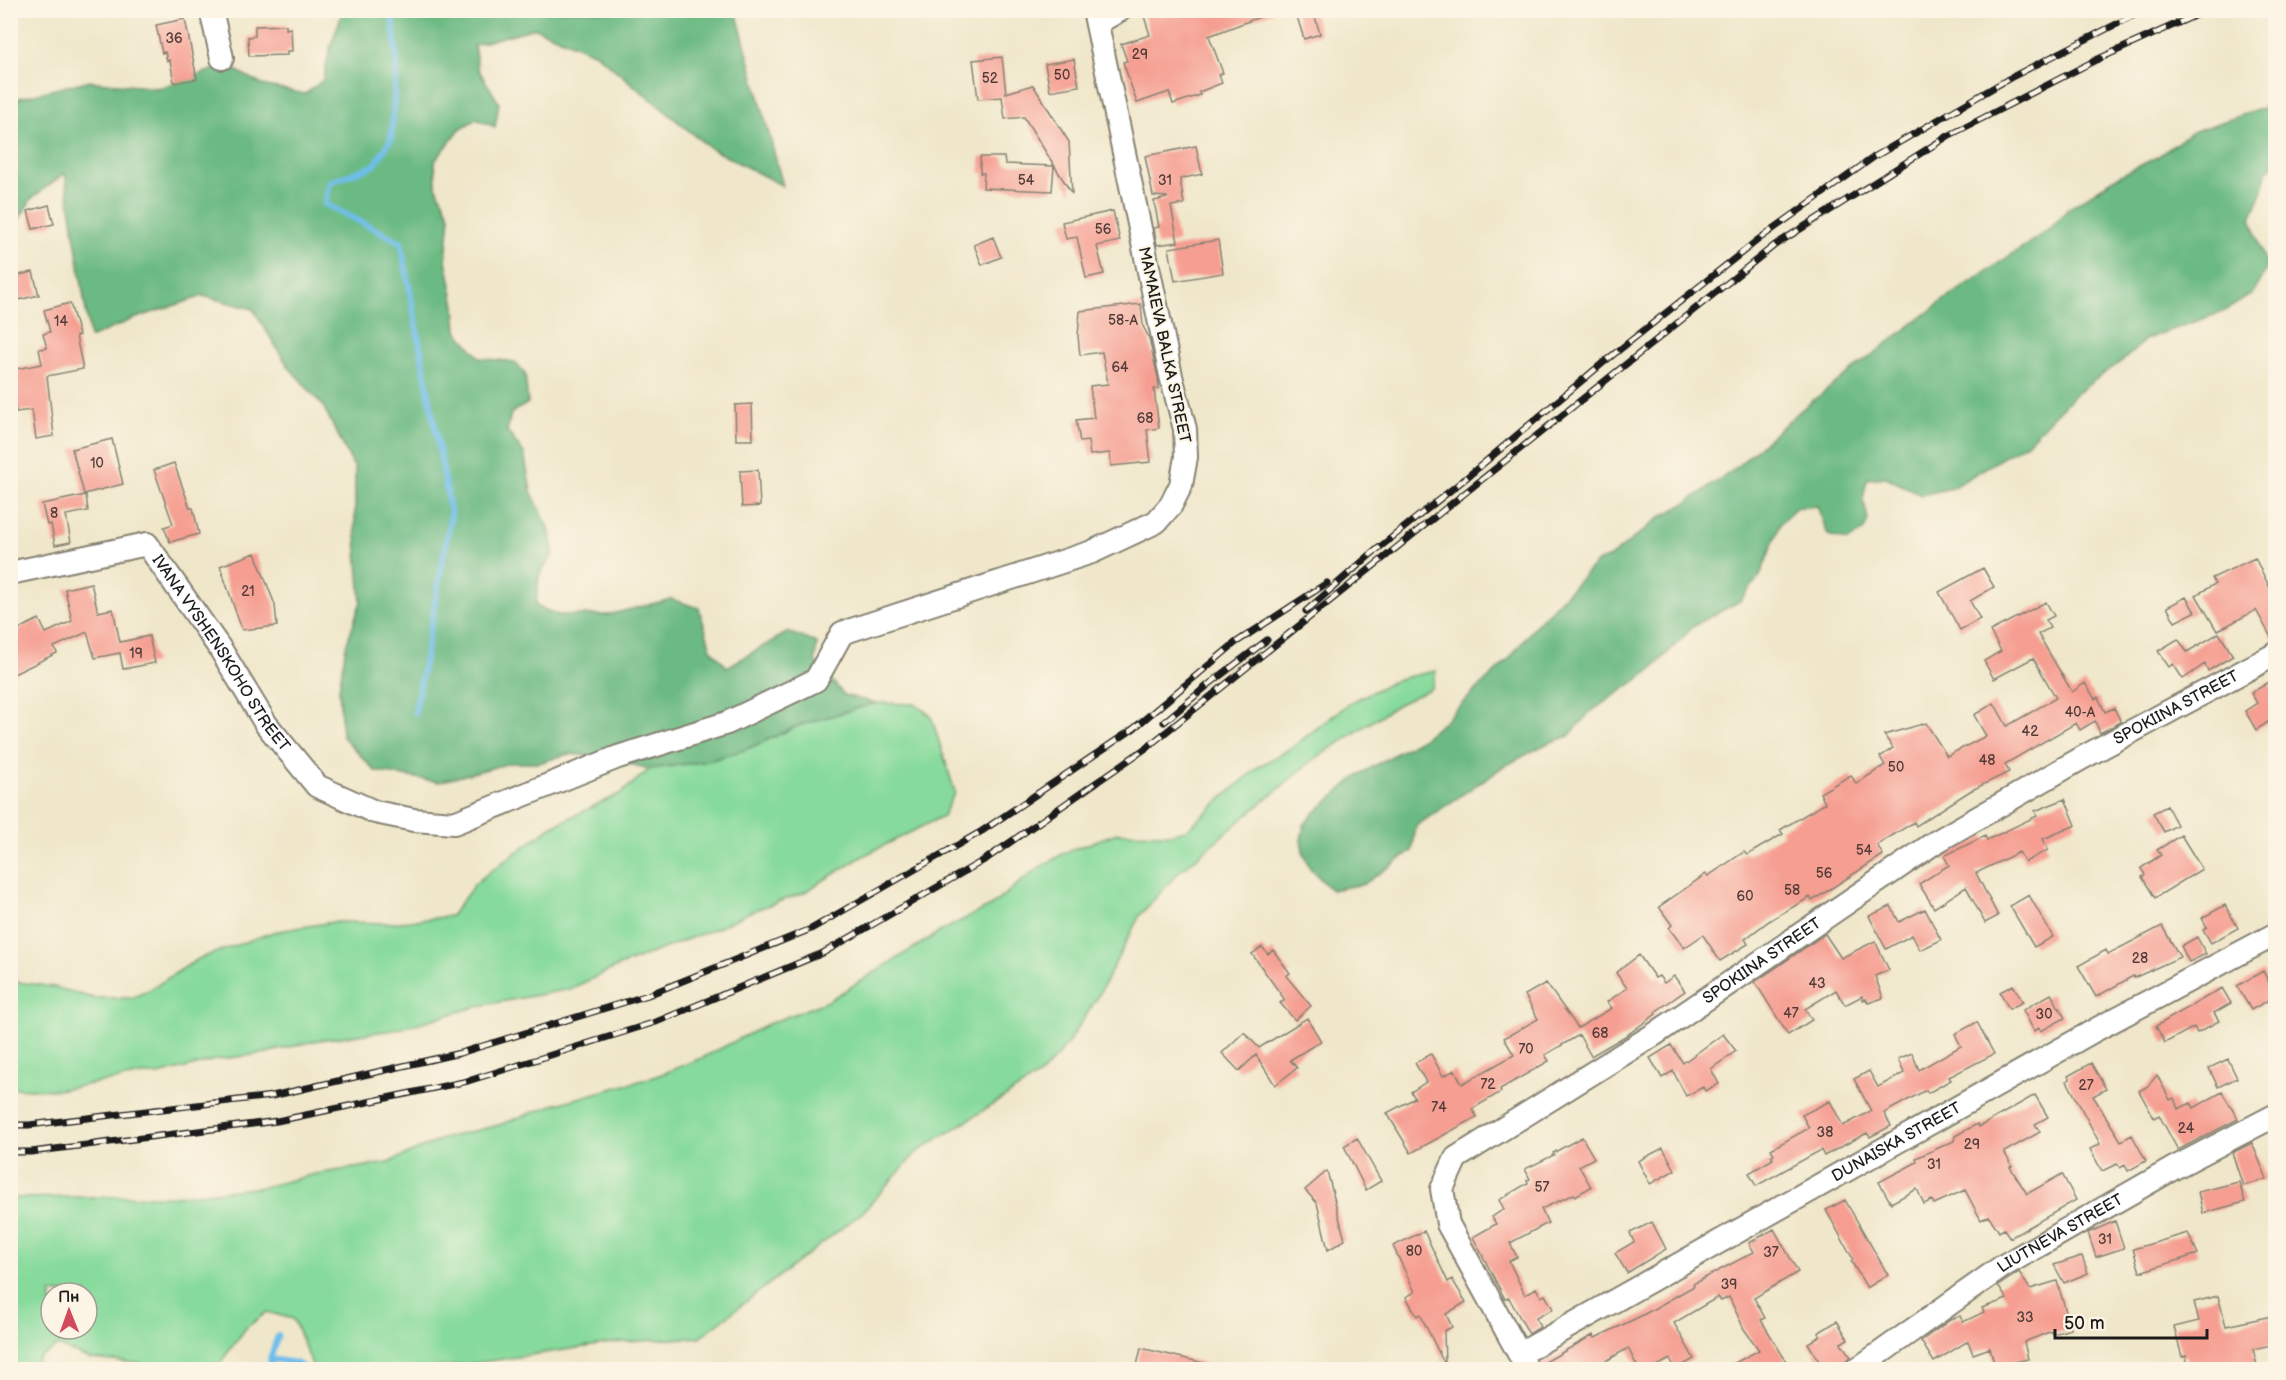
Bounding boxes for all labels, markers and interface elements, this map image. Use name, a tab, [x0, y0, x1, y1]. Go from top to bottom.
house number: 36	[165, 30, 183, 47]
house number: 29	[1132, 46, 1148, 63]
house number: 50	[1054, 67, 1070, 84]
house number: 52	[982, 70, 999, 87]
house number: 54	[1018, 172, 1035, 189]
house number: 31	[1158, 172, 1172, 189]
house number: 56	[1095, 221, 1112, 238]
street label: MAMAIEVA BALKA STREET	[1134, 245, 1194, 445]
house number: 58-А	[1108, 312, 1138, 329]
house number: 14	[54, 313, 68, 330]
house number: 64	[1111, 359, 1129, 376]
house number: 68	[1137, 410, 1153, 427]
house number: 10	[90, 455, 104, 472]
house number: 8	[50, 505, 58, 522]
street label: IVANA VYSHENSKOHO STREET	[148, 551, 294, 756]
house number: 21	[241, 583, 255, 600]
house number: 19	[129, 645, 143, 662]
street label: SPOKIINA STREET	[2110, 666, 2242, 749]
house number: 40-А	[2065, 704, 2096, 721]
house number: 42	[2022, 723, 2039, 740]
house number: 48	[1979, 752, 1995, 769]
house number: 50	[1888, 759, 1904, 776]
house number: 54	[1856, 842, 1873, 859]
house number: 56	[1816, 865, 1833, 882]
house number: 58	[1784, 882, 1800, 899]
house number: 60	[1737, 888, 1753, 905]
street label: SPOKIINA STREET	[1699, 913, 1825, 1008]
house number: 28	[2132, 950, 2148, 967]
house number: 43	[1808, 975, 1826, 992]
house number: 47	[1783, 1005, 1799, 1022]
house number: 30	[2036, 1006, 2052, 1023]
house number: 68	[1592, 1025, 1608, 1042]
house number: 70	[1518, 1041, 1534, 1058]
house number: 72	[1480, 1076, 1496, 1093]
house number: 27	[2078, 1077, 2094, 1094]
street label: DUNAISKA STREET	[1829, 1098, 1965, 1186]
house number: 74	[1431, 1099, 1447, 1116]
house number: 24	[2178, 1120, 2195, 1137]
house number: 38	[1817, 1124, 1833, 1141]
house number: 29	[1964, 1136, 1980, 1153]
house number: 31	[1927, 1156, 1941, 1173]
house number: 57	[1535, 1179, 1550, 1196]
street label: LIUTNEVA STREET	[1994, 1190, 2127, 1277]
house number: 31	[2098, 1231, 2112, 1248]
house number: 80	[1406, 1243, 1422, 1260]
house number: 37	[1763, 1244, 1779, 1261]
house number: 39	[1721, 1276, 1737, 1293]
north arrow	[39, 1281, 99, 1341]
text: Пн	[58, 1288, 80, 1307]
scale bar	[2055, 1302, 2206, 1340]
house number: 33	[2016, 1309, 2034, 1326]
text: 50 m	[2064, 1313, 2105, 1334]

